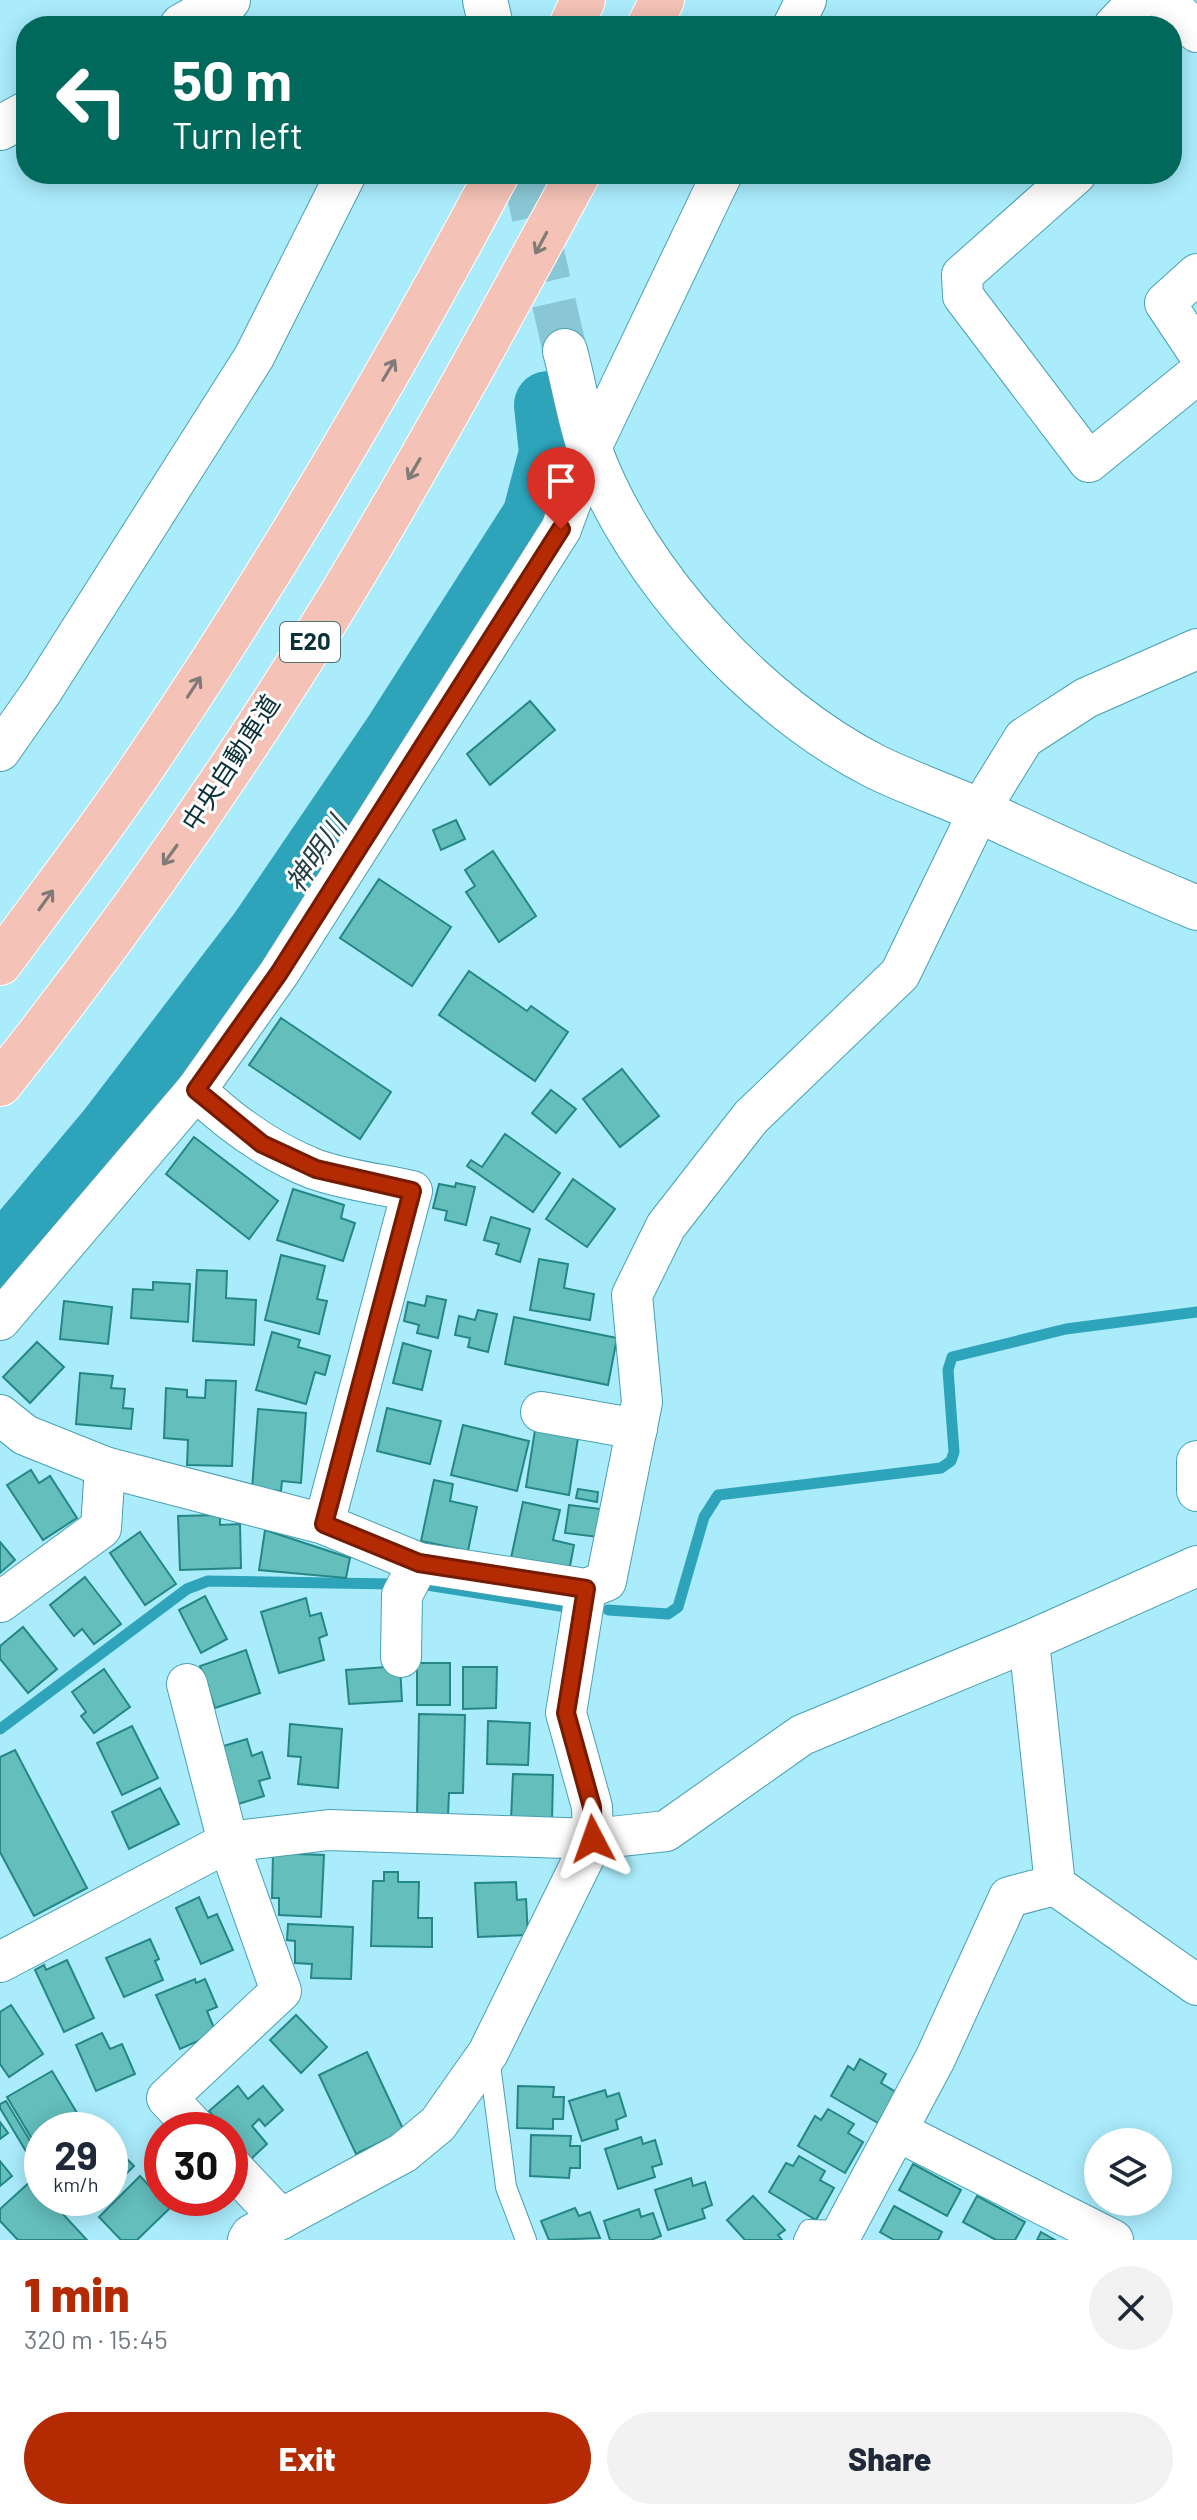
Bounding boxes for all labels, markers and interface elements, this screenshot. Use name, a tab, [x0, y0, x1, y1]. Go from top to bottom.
text: 50 m	[172, 45, 292, 112]
icon: left	[40, 48, 144, 152]
text: Turn left	[172, 113, 303, 156]
one-way arrow	[532, 230, 548, 254]
one-way arrow	[381, 359, 397, 382]
pin	[527, 447, 595, 529]
one-way arrow	[406, 457, 422, 480]
icon: arrive	[539, 459, 583, 503]
road number: E20	[280, 622, 340, 662]
one-way arrow	[187, 676, 203, 699]
street label: 中央自動車道	[174, 688, 285, 836]
water label: 神明川	[278, 807, 354, 898]
one-way arrow	[162, 843, 178, 865]
one-way arrow	[37, 890, 54, 911]
position arrow	[551, 1797, 635, 1881]
speed limit sign: 30	[144, 2112, 248, 2216]
map controls	[1084, 2128, 1172, 2216]
button: layers	[1084, 2128, 1172, 2216]
text: 29	[54, 2130, 98, 2178]
text: km/h	[53, 2172, 99, 2196]
text: 1 min	[24, 2264, 130, 2322]
button: close	[1089, 2266, 1173, 2350]
text: 320 m · 15:45	[24, 2323, 168, 2354]
button: Exit	[24, 2412, 591, 2504]
button: Share	[607, 2412, 1173, 2504]

